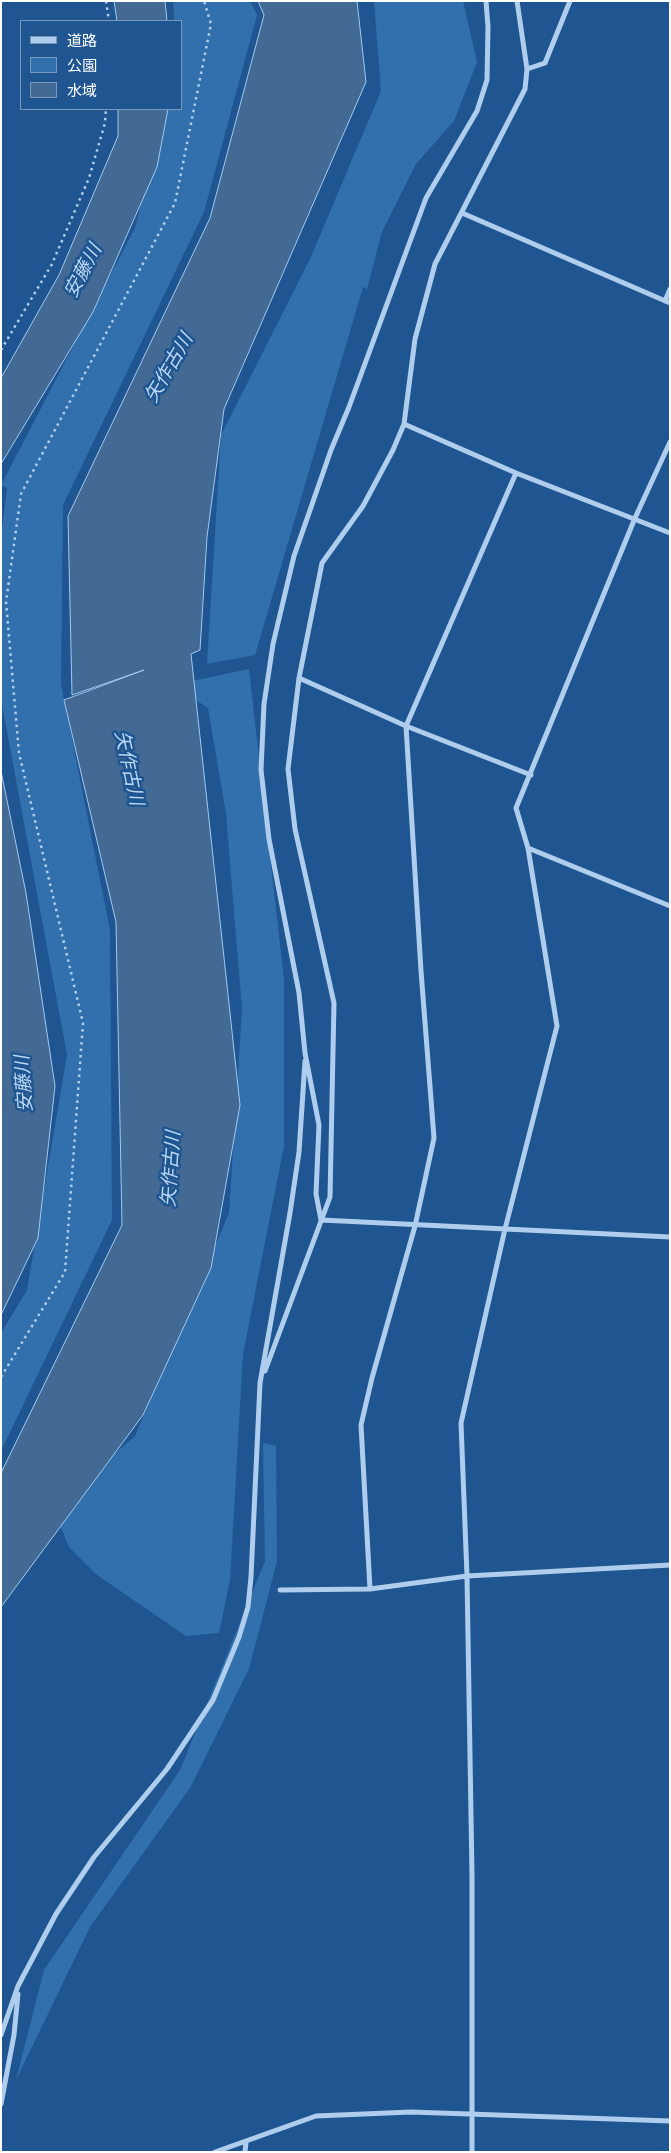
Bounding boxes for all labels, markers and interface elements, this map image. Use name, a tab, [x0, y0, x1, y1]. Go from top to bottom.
legend	[20, 20, 182, 110]
text: 道路	[67, 32, 97, 49]
text: 公園	[67, 57, 97, 74]
text: 水域	[67, 82, 97, 99]
water label: 安藤川	[60, 240, 106, 302]
water label: 矢作古川	[140, 329, 198, 407]
water label: 矢作古川	[110, 728, 148, 808]
water label: 安藤川	[11, 1055, 37, 1113]
water label: 矢作古川	[157, 1130, 185, 1208]

